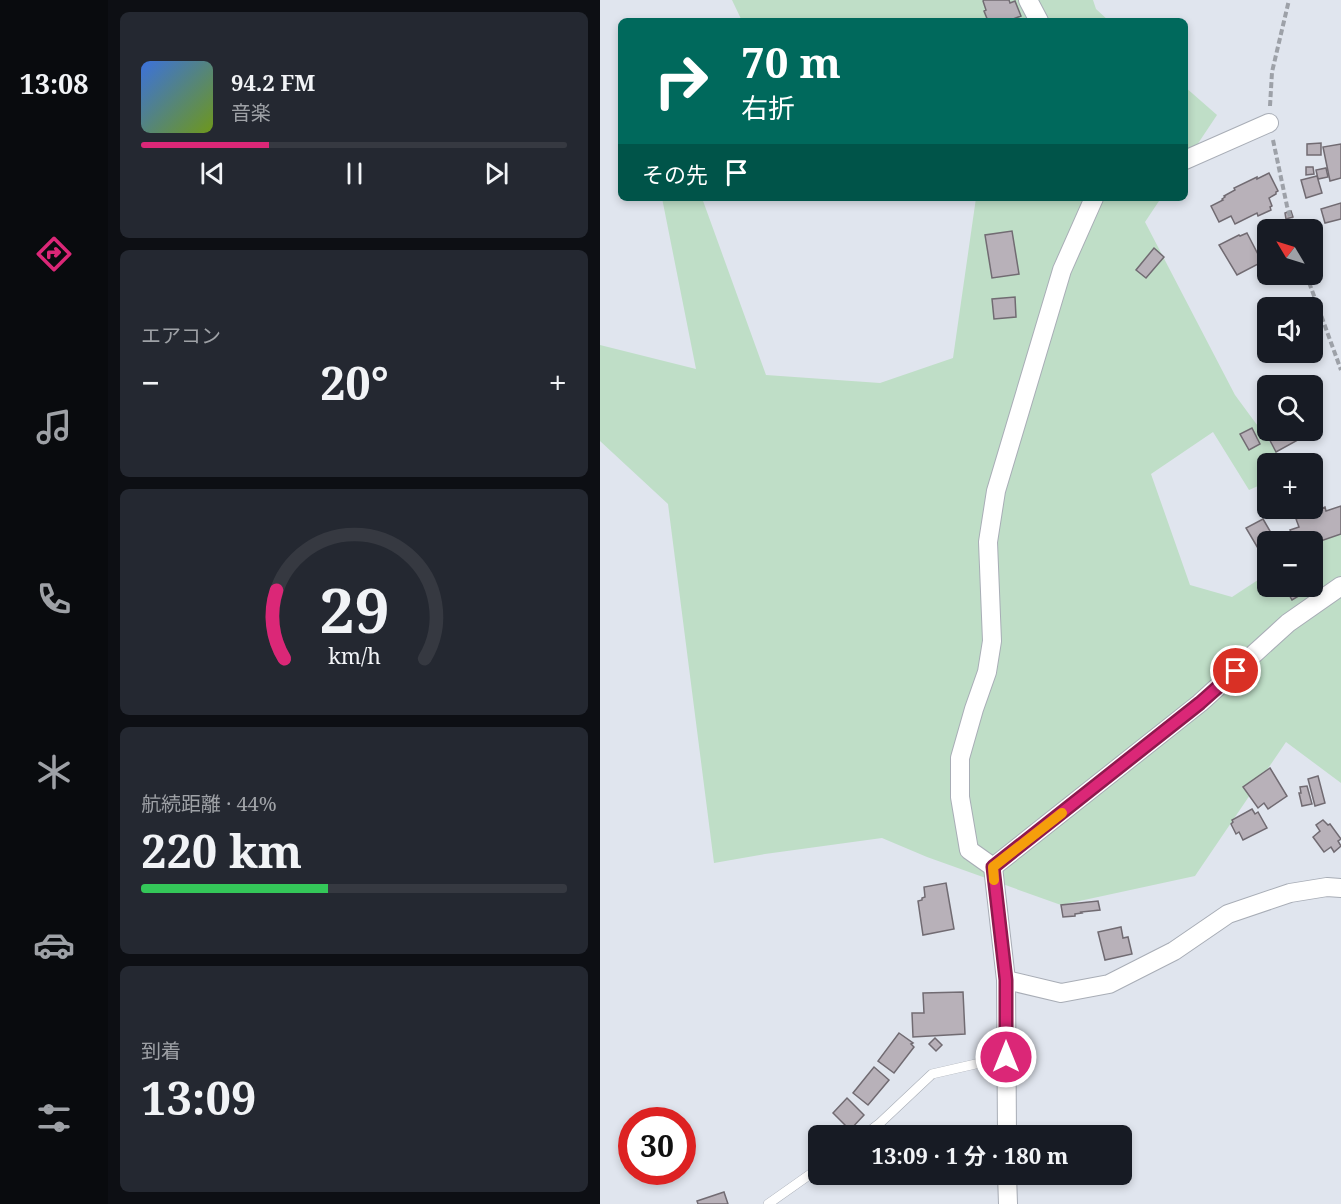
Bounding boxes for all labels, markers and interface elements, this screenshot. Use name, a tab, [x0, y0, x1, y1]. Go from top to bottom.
text: 70 m	[741, 33, 841, 90]
icon: right	[642, 42, 720, 120]
text: 13:08	[19, 65, 89, 102]
text: 94.2 FM	[231, 67, 315, 97]
text: 右折	[741, 89, 795, 126]
text: 音楽	[231, 99, 271, 126]
icon: arrive	[720, 156, 753, 189]
icon: previous	[196, 157, 229, 190]
icon: pause	[338, 157, 371, 190]
icon: next	[480, 157, 513, 190]
text: その先	[642, 159, 708, 189]
north arrow	[1257, 219, 1323, 285]
map controls	[1257, 219, 1323, 597]
icon: directions	[33, 233, 75, 275]
button: sound	[1257, 297, 1323, 363]
text: エアコン	[141, 322, 221, 349]
text: 20°	[320, 352, 389, 413]
text: −	[141, 360, 160, 405]
text: +	[549, 360, 567, 405]
button: search	[1257, 375, 1323, 441]
icon: music	[33, 406, 75, 448]
button: +	[1257, 453, 1323, 519]
button: −	[1257, 531, 1323, 597]
text: 29	[319, 566, 389, 651]
icon: phone	[33, 578, 75, 620]
text: km/h	[328, 641, 381, 670]
pin	[1210, 645, 1261, 696]
icon: arrive	[1219, 654, 1252, 687]
icon: climate	[33, 751, 75, 793]
text: 航続距離 · 44%	[141, 790, 277, 817]
text: 220 km	[141, 820, 302, 881]
icon: car	[33, 924, 75, 966]
position arrow	[974, 1025, 1038, 1089]
text: 到着	[141, 1037, 181, 1064]
text: 13:09	[141, 1067, 256, 1128]
icon: filters	[33, 1097, 75, 1139]
speed limit sign: 30	[618, 1107, 696, 1185]
text: 13:09 · 1 分 · 180 m	[871, 1140, 1069, 1170]

